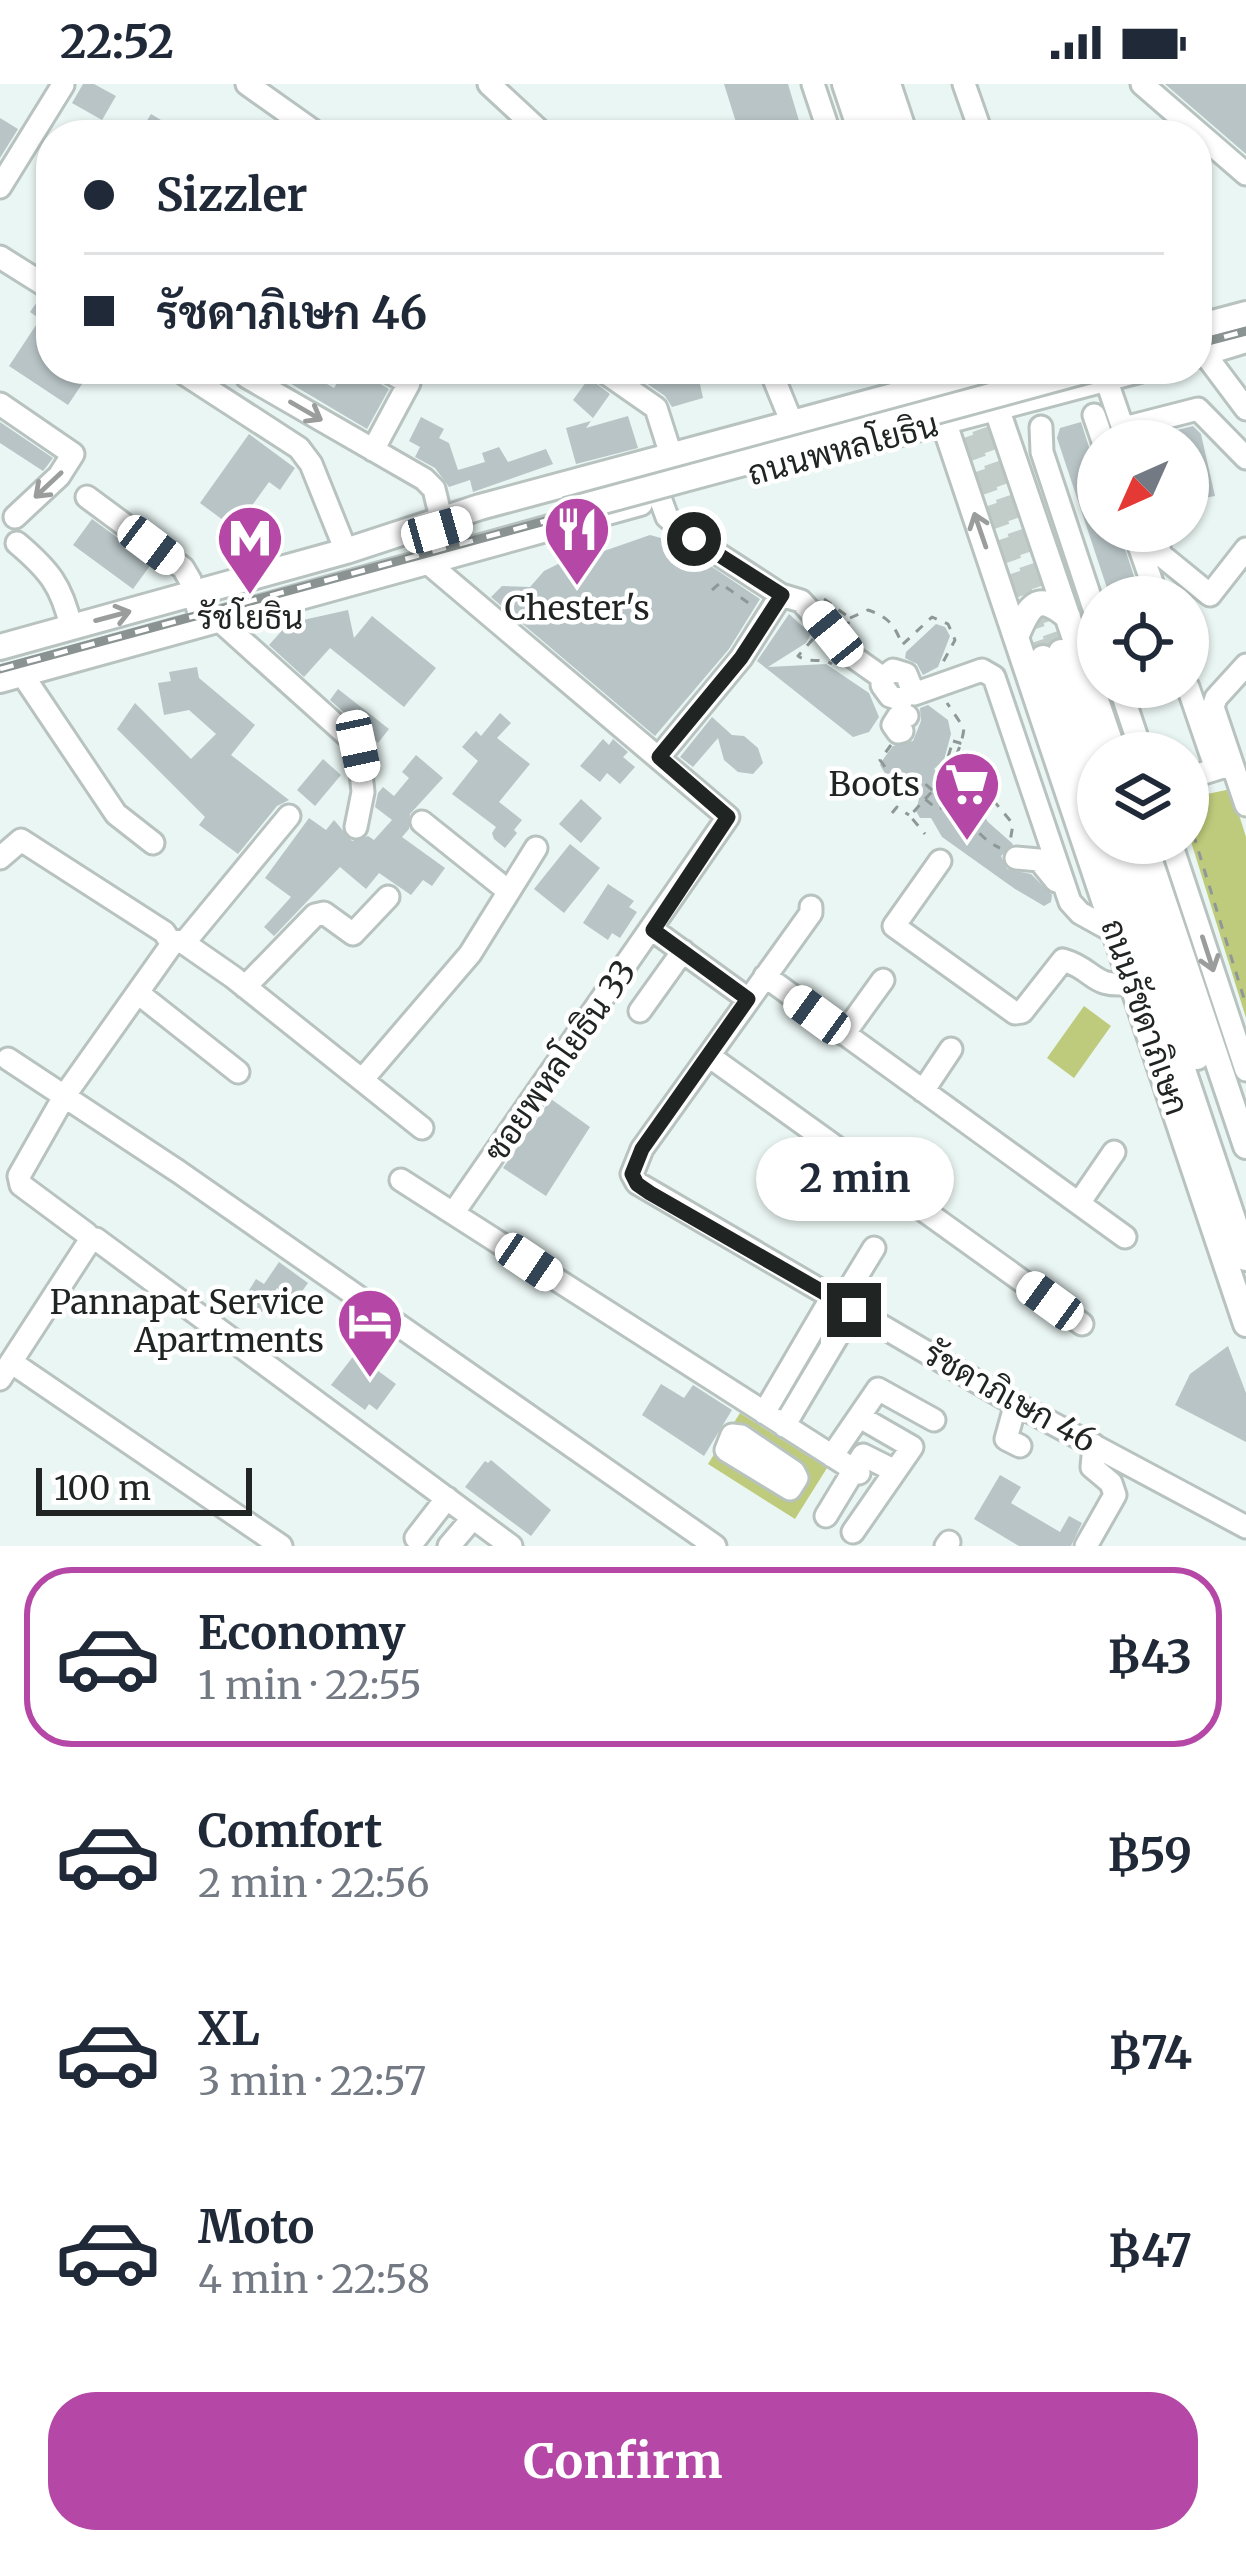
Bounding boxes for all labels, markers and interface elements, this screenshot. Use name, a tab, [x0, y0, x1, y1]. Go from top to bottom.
text: 22:52	[60, 14, 174, 70]
text: Sizzler	[156, 167, 308, 223]
text: รัชดาภิเษก 46	[156, 285, 427, 341]
one-way arrow	[288, 400, 323, 424]
street label: ถนนพหลโยธิน	[743, 404, 943, 494]
north arrow	[1077, 420, 1209, 552]
map controls	[1077, 420, 1209, 864]
one-way arrow	[34, 470, 64, 499]
restaurant icon: Chester's	[542, 494, 612, 588]
metro station icon: รัชโยธิน	[215, 503, 285, 597]
car	[397, 503, 477, 557]
car	[111, 509, 191, 581]
route start	[667, 512, 721, 566]
one-way arrow	[968, 512, 989, 549]
button: locate	[1077, 576, 1209, 708]
place label: Chester's	[504, 588, 650, 629]
car	[796, 595, 870, 673]
place label: รัชโยธิน	[197, 597, 303, 638]
one-way arrow	[93, 603, 131, 625]
car	[333, 707, 383, 785]
button: layers	[1077, 732, 1209, 864]
supermarket icon: Boots	[932, 749, 1002, 843]
place label: Boots	[828, 764, 920, 805]
street label: ถนนรัชดาภิเษก	[1092, 914, 1198, 1120]
one-way arrow	[1198, 934, 1220, 972]
street label: ซอยพหลโยธิน 33	[475, 952, 645, 1170]
car	[777, 979, 857, 1051]
callout: 2 min	[755, 1136, 953, 1220]
text: 2 min	[799, 1154, 911, 1203]
car	[489, 1227, 569, 1297]
car	[1010, 1265, 1090, 1337]
place label: Pannapat Service Apartments	[50, 1282, 324, 1361]
route end	[827, 1283, 881, 1337]
hotel icon: Pannapat Service Apartments	[335, 1286, 405, 1380]
street label: รัชดาภิเษก 46	[916, 1333, 1104, 1461]
scale bar	[36, 1462, 252, 1515]
text: 100 m	[54, 1468, 151, 1509]
icon: car	[54, 1603, 162, 1711]
text: Economy	[198, 1605, 406, 1661]
text: ฿43	[1108, 1629, 1192, 1685]
text: 1 min · 22:55	[198, 1661, 422, 1710]
icon: car	[54, 1801, 162, 1909]
text: Comfort	[198, 1803, 382, 1859]
text: ฿59	[1108, 1827, 1192, 1883]
text: 2 min · 22:56	[198, 1859, 430, 1908]
icon: car	[54, 1999, 162, 2107]
text: XL	[198, 2001, 260, 2057]
text: ฿74	[1109, 2025, 1192, 2081]
text: 3 min · 22:57	[198, 2057, 426, 2106]
icon: car	[54, 2197, 162, 2305]
text: Moto	[198, 2199, 314, 2255]
text: ฿47	[1109, 2223, 1192, 2279]
text: 4 min · 22:58	[198, 2255, 430, 2304]
button: Confirm	[48, 2392, 1198, 2530]

